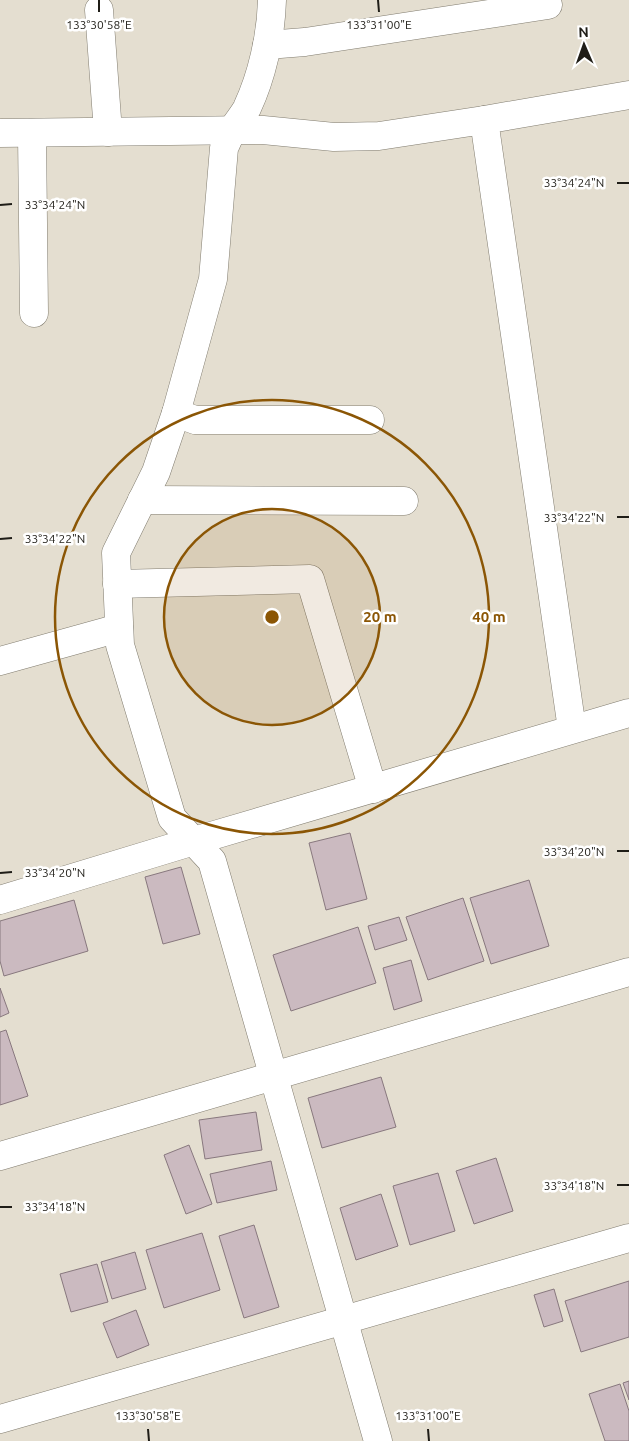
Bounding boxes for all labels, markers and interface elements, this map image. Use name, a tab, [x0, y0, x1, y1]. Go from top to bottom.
text: 133°30'58"E	[66, 18, 132, 31]
text: 133°31'00"E	[346, 18, 412, 31]
north arrow	[559, 20, 609, 70]
text: N	[578, 24, 589, 40]
text: 33°34'24"N	[544, 176, 604, 189]
text: 33°34'24"N	[25, 198, 85, 211]
text: 33°34'22"N	[544, 511, 604, 524]
text: 33°34'22"N	[25, 532, 85, 545]
centre of rings	[263, 608, 281, 626]
text: 20 m	[363, 608, 397, 625]
text: 40 m	[472, 608, 506, 625]
text: 33°34'20"N	[544, 845, 604, 858]
text: 33°34'20"N	[25, 866, 85, 879]
text: 33°34'18"N	[544, 1179, 604, 1192]
text: 33°34'18"N	[25, 1200, 85, 1213]
text: 133°30'58"E	[115, 1409, 181, 1422]
text: 133°31'00"E	[395, 1409, 461, 1422]

